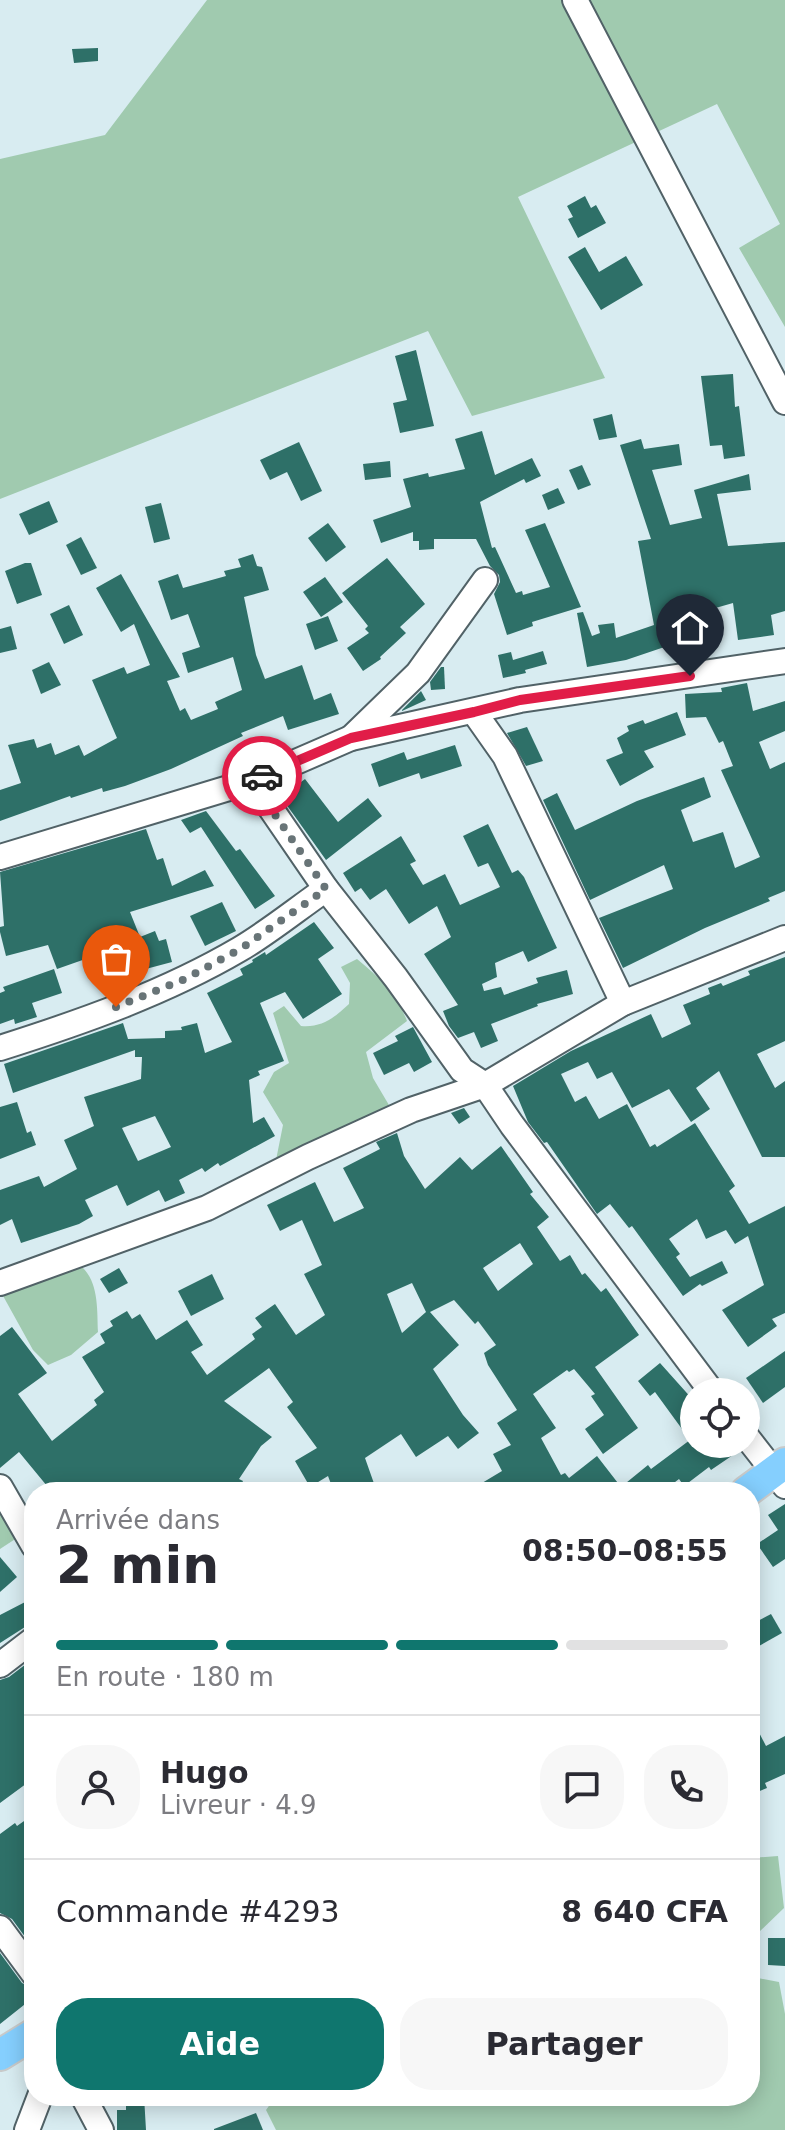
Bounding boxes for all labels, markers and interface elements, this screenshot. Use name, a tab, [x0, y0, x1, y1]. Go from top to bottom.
pin	[656, 594, 724, 676]
icon: home	[668, 606, 712, 650]
courier	[222, 736, 302, 816]
icon: car	[240, 754, 284, 798]
pin	[82, 925, 150, 1007]
icon: bag	[94, 937, 138, 981]
map controls	[680, 1378, 760, 1458]
button: locate	[680, 1378, 760, 1458]
text: Arrivée dans	[56, 1505, 220, 1535]
text: 08:50–08:55	[522, 1533, 728, 1568]
text: 2 min	[56, 1535, 219, 1595]
text: En route · 180 m	[56, 1662, 274, 1692]
button: person	[56, 1745, 140, 1829]
button: chat	[540, 1745, 624, 1829]
button: phone	[644, 1745, 728, 1829]
text: Hugo	[160, 1755, 249, 1790]
text: Livreur · 4.9	[160, 1790, 317, 1820]
text: Commande #4293	[56, 1894, 340, 1929]
text: 8 640 CFA	[561, 1894, 728, 1929]
button: Aide	[56, 1998, 384, 2090]
button: Partager	[400, 1998, 728, 2090]

